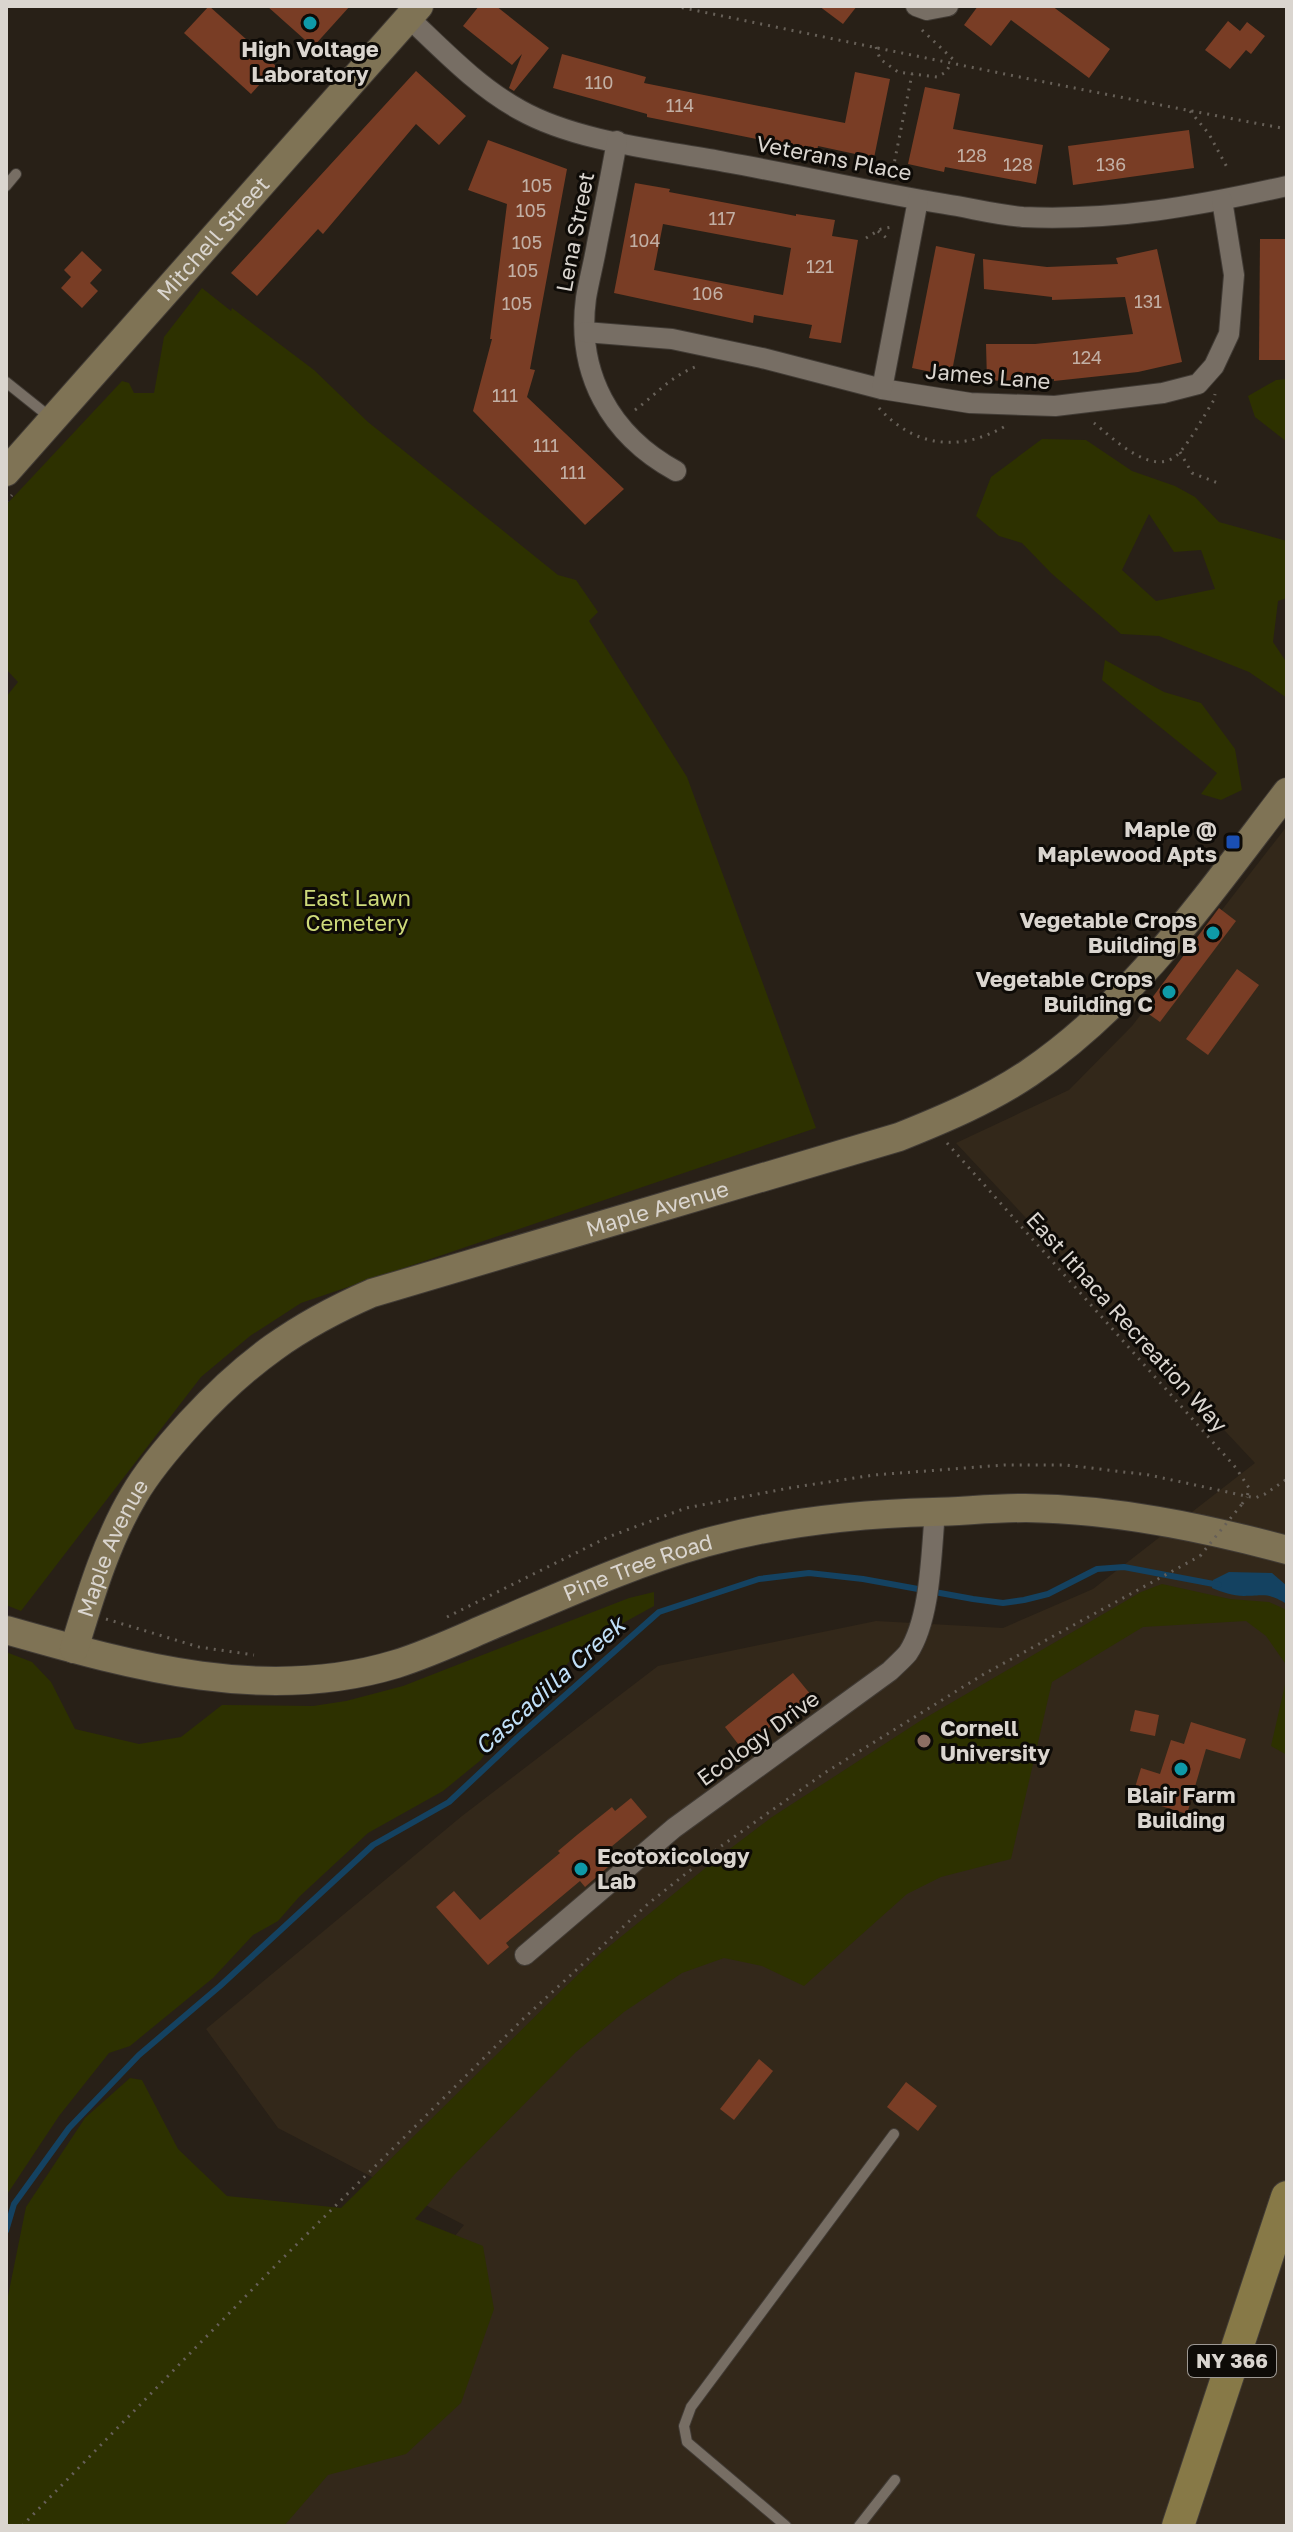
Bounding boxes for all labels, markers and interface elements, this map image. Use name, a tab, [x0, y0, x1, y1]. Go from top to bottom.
marker: High Voltage Laboratory	[301, 14, 319, 32]
place label: High Voltage Laboratory	[241, 35, 379, 87]
house number: 110	[585, 71, 613, 93]
house number: 114	[666, 94, 694, 116]
street label: Veterans Place	[754, 129, 914, 186]
house number: 128	[957, 144, 987, 166]
house number: 128	[1003, 153, 1033, 175]
house number: 136	[1096, 153, 1126, 175]
street label: Lena Street	[550, 170, 599, 294]
street label: Mitchell Street	[150, 171, 275, 306]
house number: 105	[522, 174, 552, 196]
house number: 105	[516, 199, 546, 221]
house number: 117	[709, 207, 736, 229]
house number: 104	[630, 229, 660, 251]
house number: 105	[512, 231, 542, 253]
house number: 121	[806, 255, 834, 277]
house number: 105	[508, 259, 538, 281]
house number: 106	[693, 282, 723, 304]
house number: 131	[1134, 290, 1162, 312]
house number: 105	[502, 292, 532, 314]
house number: 124	[1072, 346, 1102, 368]
street label: James Lane	[924, 357, 1052, 394]
house number: 111	[492, 384, 518, 406]
house number: 111	[533, 434, 559, 456]
house number: 111	[560, 461, 586, 483]
place label: Maple @ Maplewood Apts	[1037, 815, 1217, 867]
marker: Maple @ Maplewood Apts	[1224, 833, 1242, 851]
park label: East Lawn Cemetery	[303, 884, 411, 936]
place label: Vegetable Crops Building B	[1020, 906, 1197, 958]
marker: Vegetable Crops Building B	[1204, 924, 1222, 942]
place label: Vegetable Crops Building C	[976, 965, 1153, 1017]
marker: Vegetable Crops Building C	[1160, 983, 1178, 1001]
street label: Maple Avenue	[582, 1174, 732, 1242]
street label: East Ithaca Recreation Way	[1021, 1206, 1234, 1438]
street label: Maple Avenue	[71, 1474, 153, 1620]
street label: Pine Tree Road	[559, 1527, 715, 1606]
water label: Cascadilla Creek	[468, 1608, 632, 1760]
street label: Ecology Drive	[691, 1684, 824, 1791]
place label: Cornell University	[940, 1714, 1050, 1766]
marker: Cornell University	[915, 1732, 933, 1750]
marker: Blair Farm Building	[1172, 1760, 1190, 1778]
place label: Blair Farm Building	[1127, 1781, 1235, 1833]
place label: Ecotoxicology Lab	[597, 1842, 750, 1894]
marker: Ecotoxicology Lab	[572, 1860, 590, 1878]
road number: NY 366	[1188, 2345, 1276, 2377]

